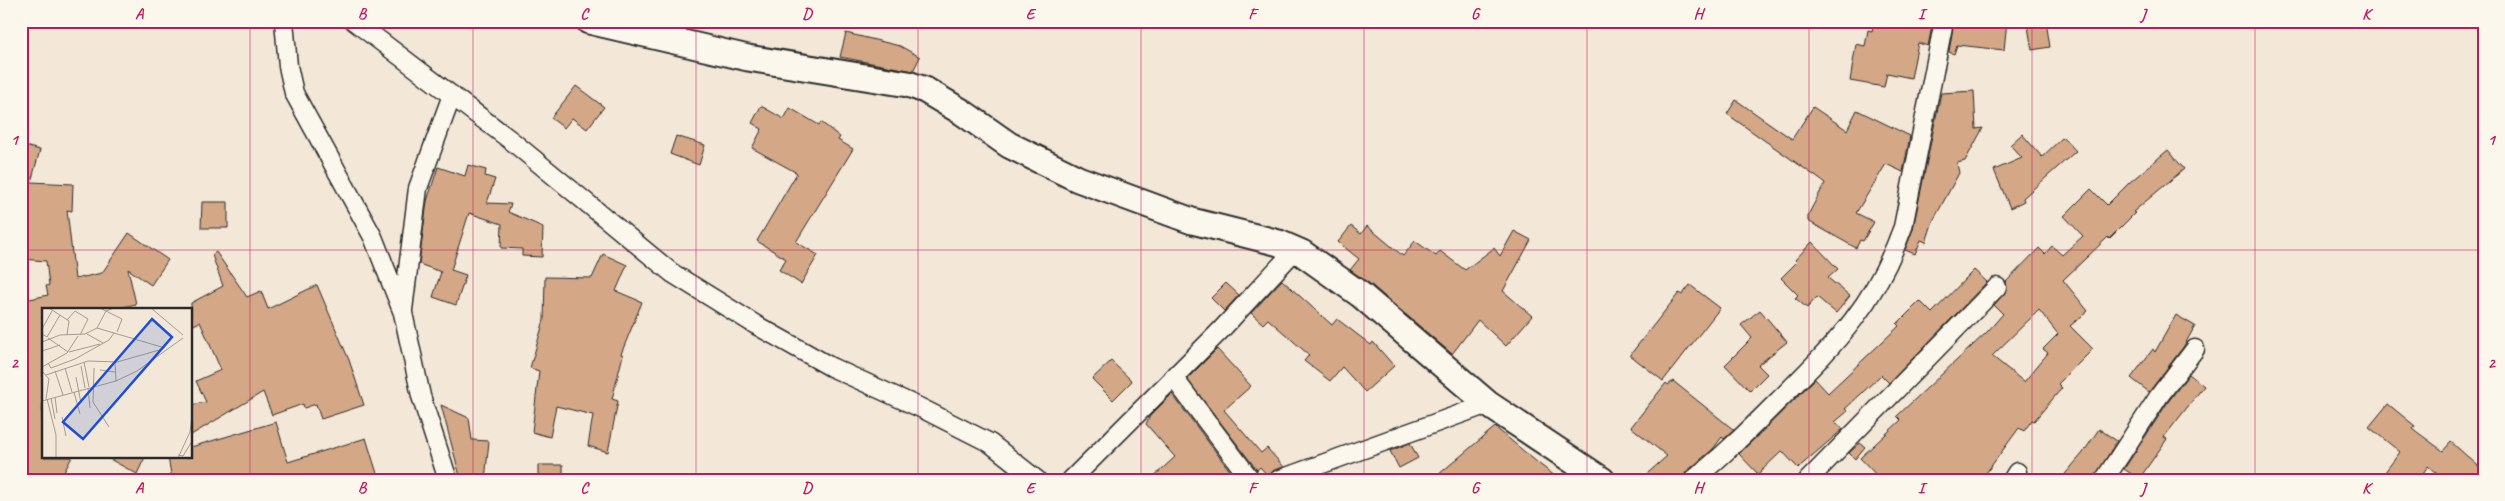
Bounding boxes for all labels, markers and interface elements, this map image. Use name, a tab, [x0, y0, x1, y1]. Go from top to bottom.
text: A	[135, 4, 145, 24]
text: B	[358, 4, 368, 24]
text: C	[580, 4, 590, 24]
text: D	[802, 4, 813, 24]
text: E	[1026, 4, 1037, 24]
text: F	[1248, 4, 1259, 24]
text: G	[1471, 4, 1481, 24]
text: H	[1693, 4, 1705, 24]
text: I	[1918, 4, 1928, 24]
text: J	[2139, 4, 2148, 24]
text: K	[2362, 4, 2374, 24]
text: 1	[10, 130, 19, 150]
text: 1	[2487, 130, 2496, 150]
inset map	[42, 308, 192, 458]
text: 2	[10, 353, 19, 373]
text: 2	[2487, 353, 2496, 373]
text: A	[135, 478, 145, 498]
text: B	[358, 478, 368, 498]
text: C	[580, 478, 590, 498]
text: D	[802, 478, 813, 498]
text: E	[1026, 478, 1037, 498]
text: F	[1248, 478, 1259, 498]
text: G	[1471, 478, 1481, 498]
text: H	[1693, 478, 1705, 498]
text: I	[1918, 478, 1928, 498]
text: J	[2139, 478, 2148, 498]
text: K	[2362, 478, 2374, 498]

